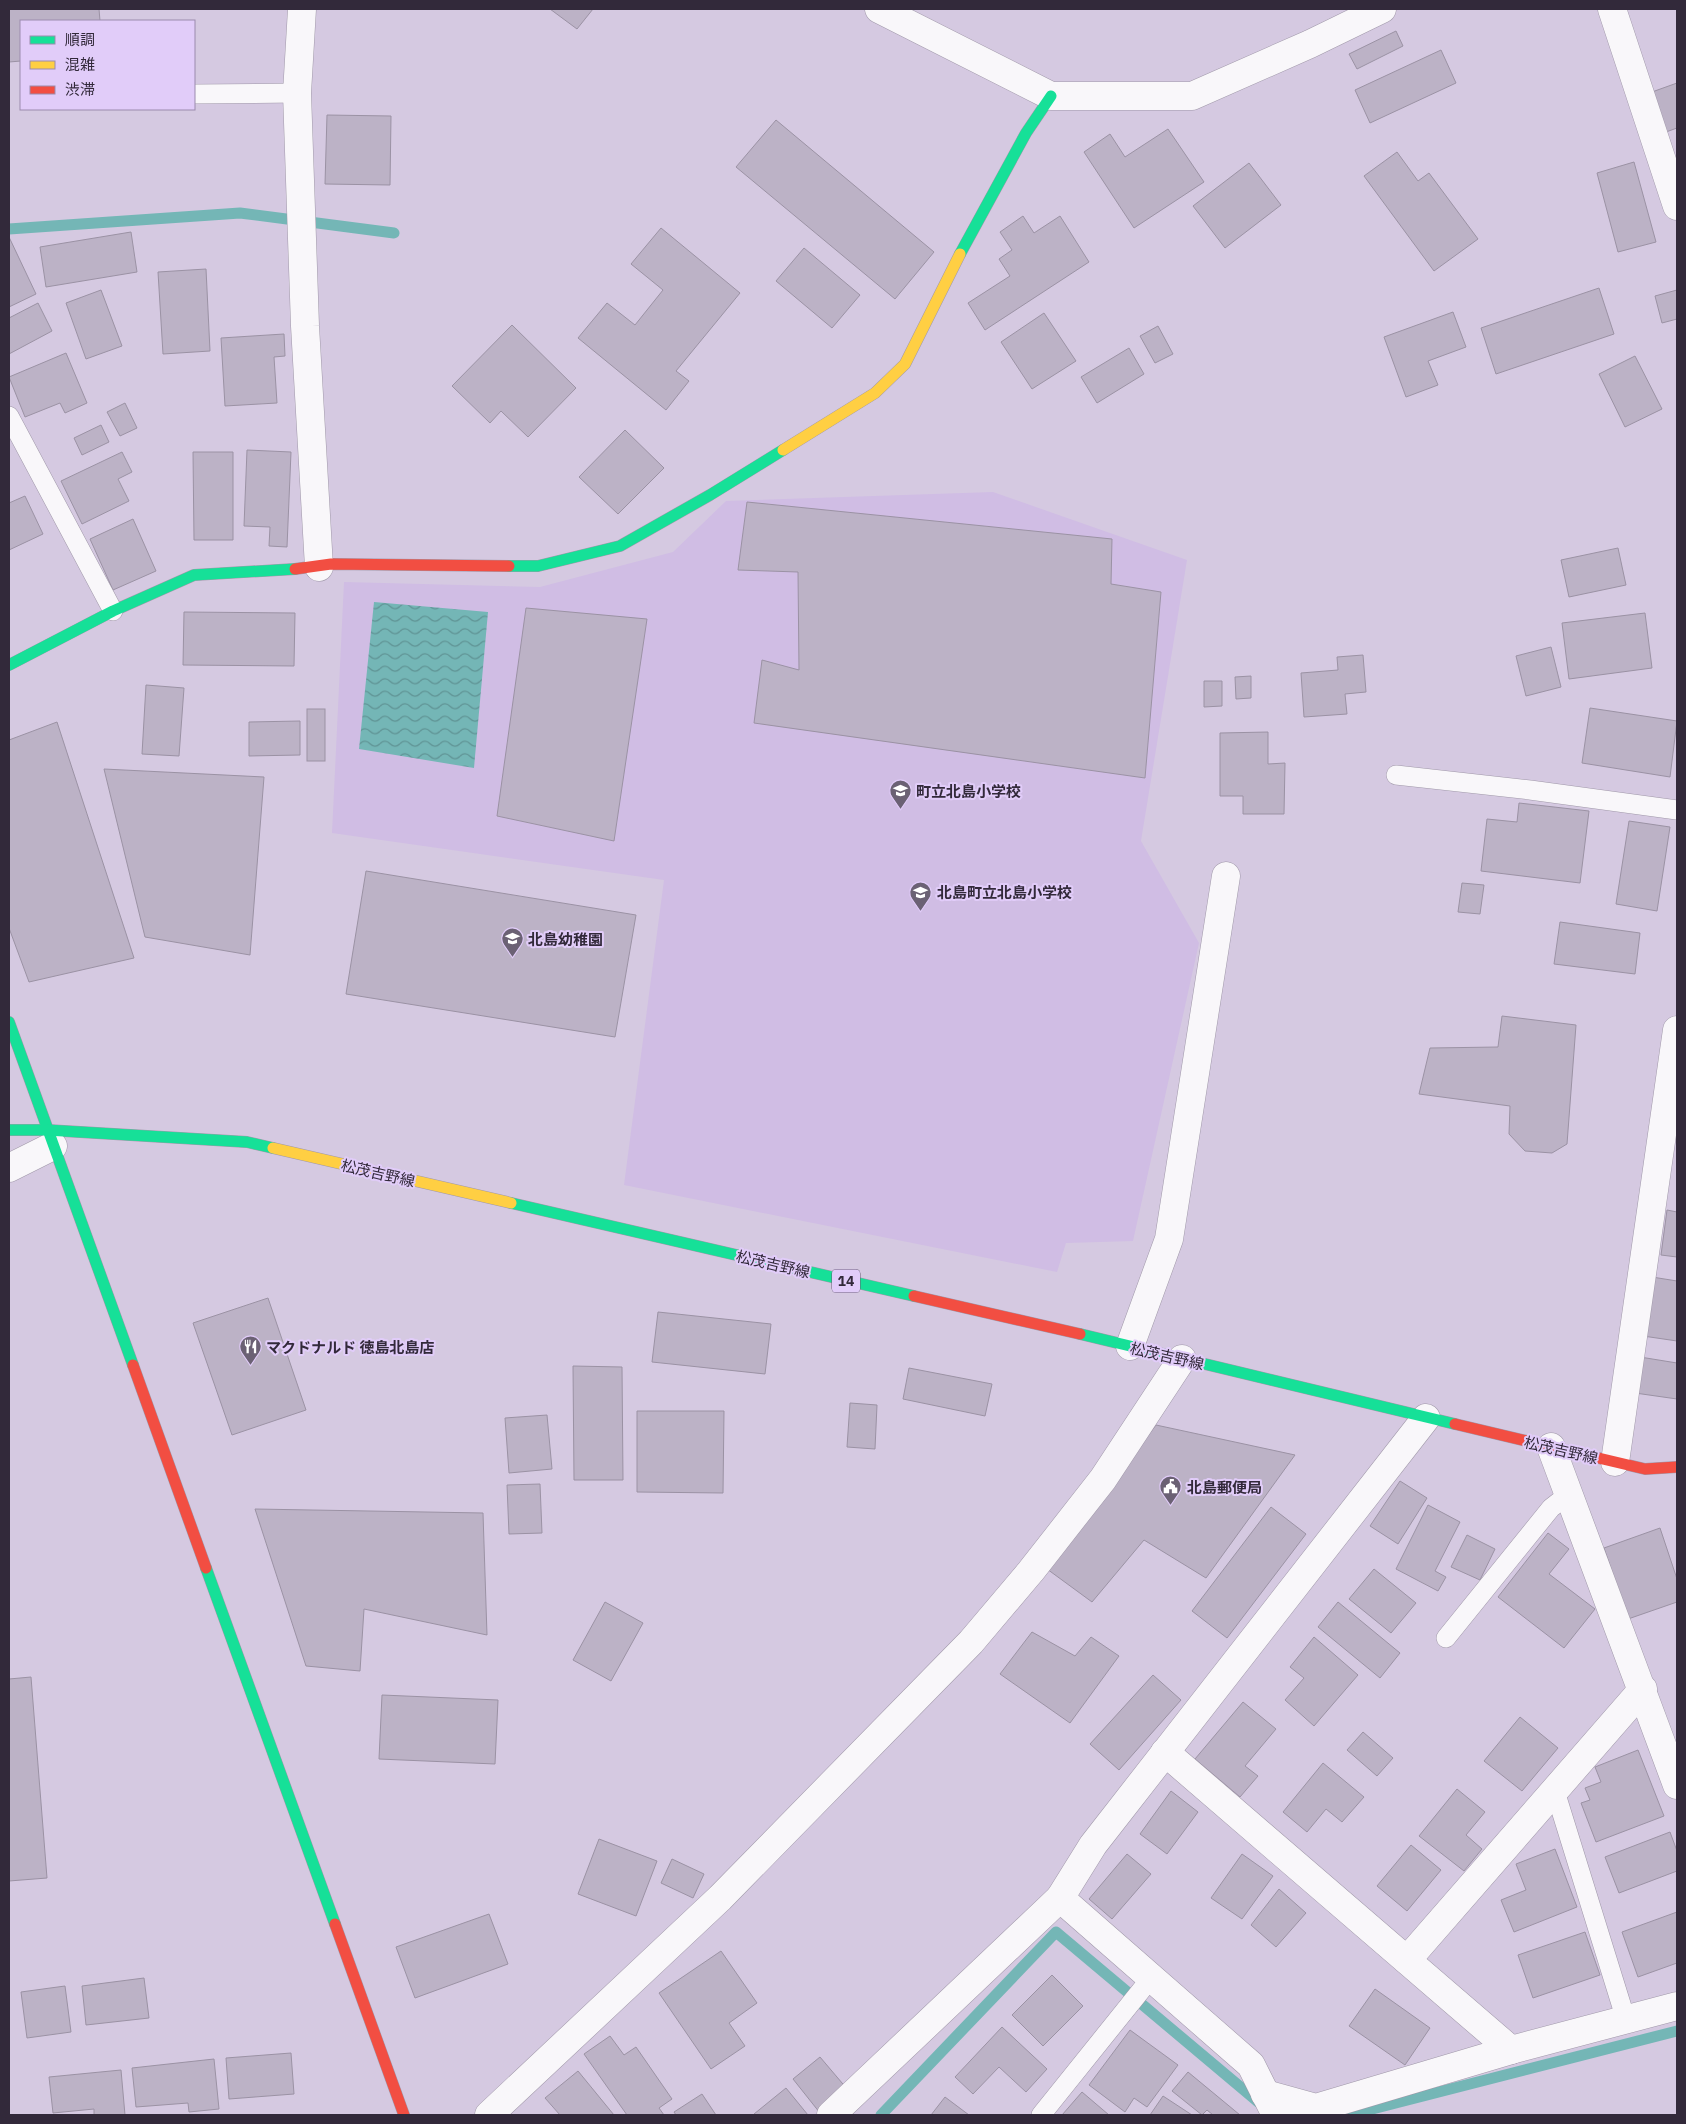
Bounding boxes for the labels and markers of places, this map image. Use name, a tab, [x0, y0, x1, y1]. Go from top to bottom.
school or university icon: 町立北島小学校	[888, 779, 912, 810]
place label: 町立北島小学校	[916, 782, 1021, 801]
school or university icon: 北島町立北島小学校	[909, 880, 933, 911]
place label: 北島町立北島小学校	[937, 883, 1072, 902]
school or university icon: 北島幼稚園	[500, 927, 524, 958]
place label: 北島幼稚園	[528, 930, 603, 949]
restaurant icon: マクドナルド 徳島北島店	[238, 1335, 262, 1366]
place label: マクドナルド 徳島北島店	[266, 1338, 435, 1357]
public building icon: 北島郵便局	[1159, 1475, 1183, 1506]
place label: 北島郵便局	[1187, 1478, 1262, 1497]

